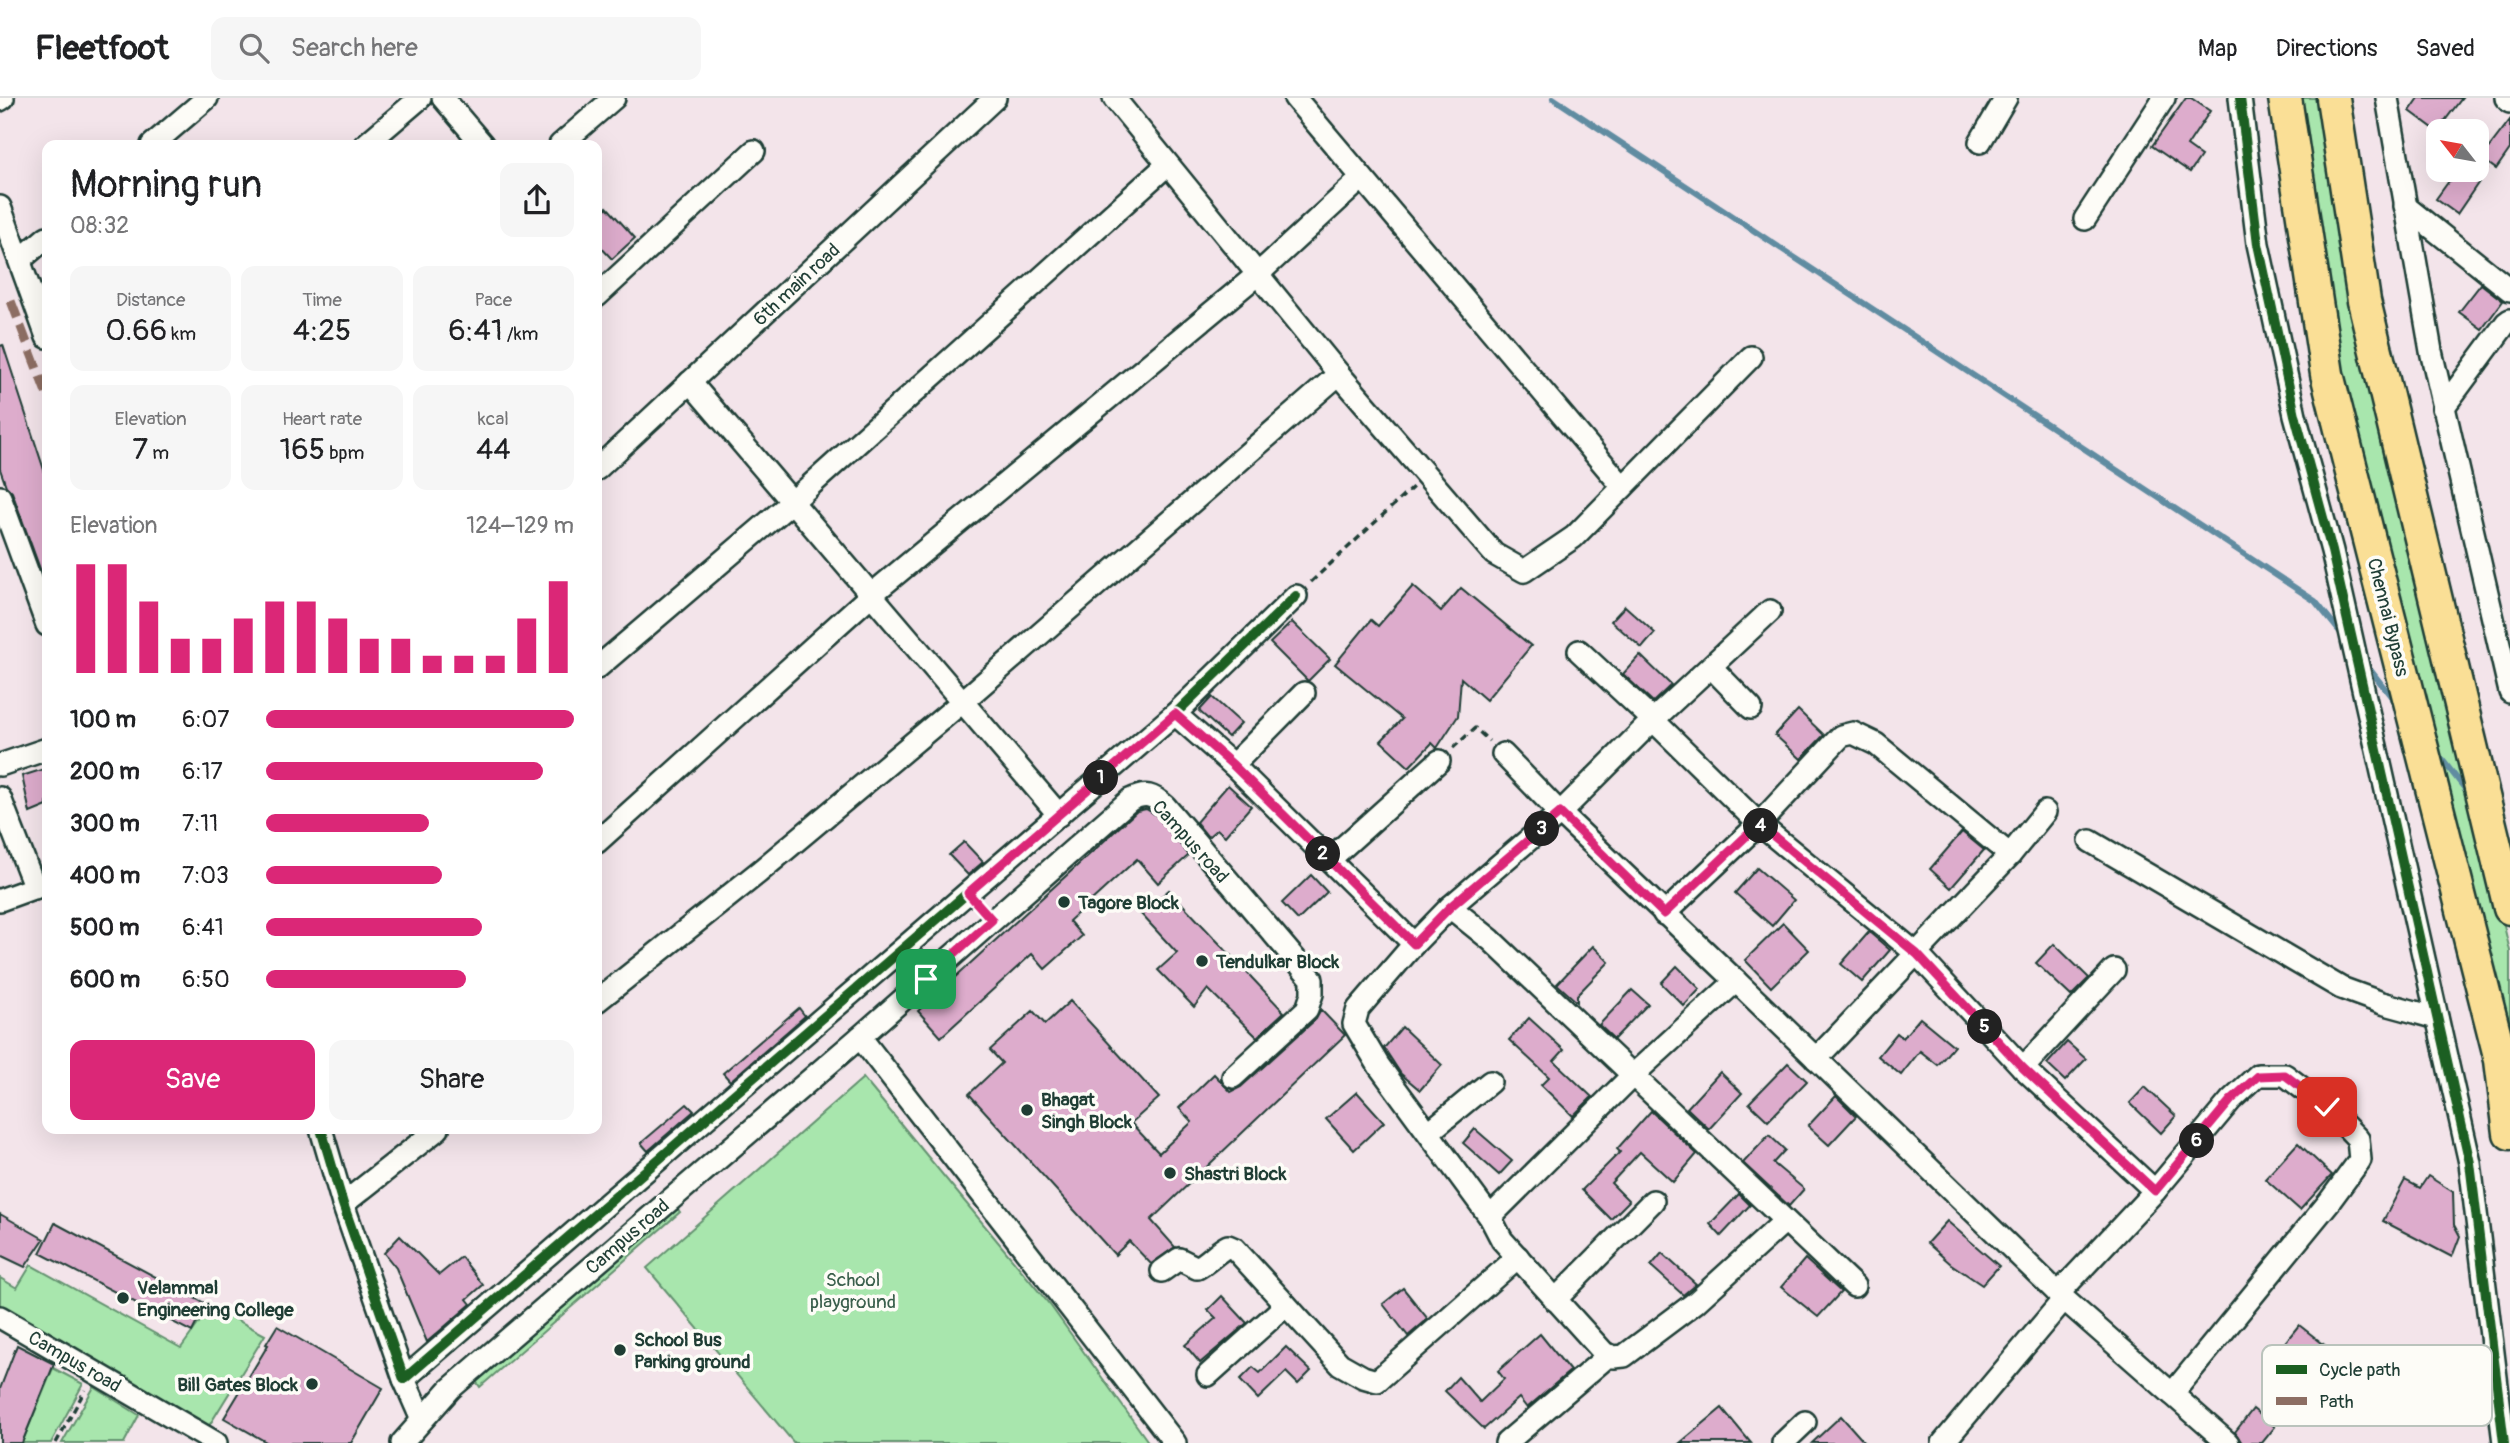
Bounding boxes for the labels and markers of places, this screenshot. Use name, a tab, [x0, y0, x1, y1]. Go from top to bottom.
pin: 1	[1084, 760, 1118, 796]
pin: 4	[1744, 808, 1778, 844]
pin: 3	[1524, 812, 1560, 846]
pin: 2	[1306, 836, 1340, 872]
place label: Tagore Block	[1077, 891, 1180, 915]
marker: Tagore Block	[1056, 894, 1072, 910]
pin	[896, 949, 956, 1009]
place label: Tendulkar Block	[1215, 950, 1340, 974]
marker: Tendulkar Block	[1194, 953, 1210, 969]
pin: 5	[1968, 1010, 2002, 1044]
pin	[2297, 1077, 2357, 1137]
place label: Bhagat Singh Block	[1041, 1088, 1133, 1134]
marker: Bhagat Singh Block	[1019, 1102, 1035, 1118]
pin: 6	[2180, 1124, 2214, 1158]
place label: Shastri Block	[1184, 1162, 1287, 1186]
marker: Shastri Block	[1162, 1165, 1178, 1181]
place label: Velammal Engineering College	[137, 1276, 294, 1322]
marker: Velammal Engineering College	[115, 1290, 131, 1306]
place label: School Bus Parking ground	[634, 1328, 751, 1374]
marker: School Bus Parking ground	[612, 1342, 628, 1358]
place label: Bill Gates Block	[177, 1373, 299, 1397]
marker: Bill Gates Block	[304, 1376, 320, 1392]

